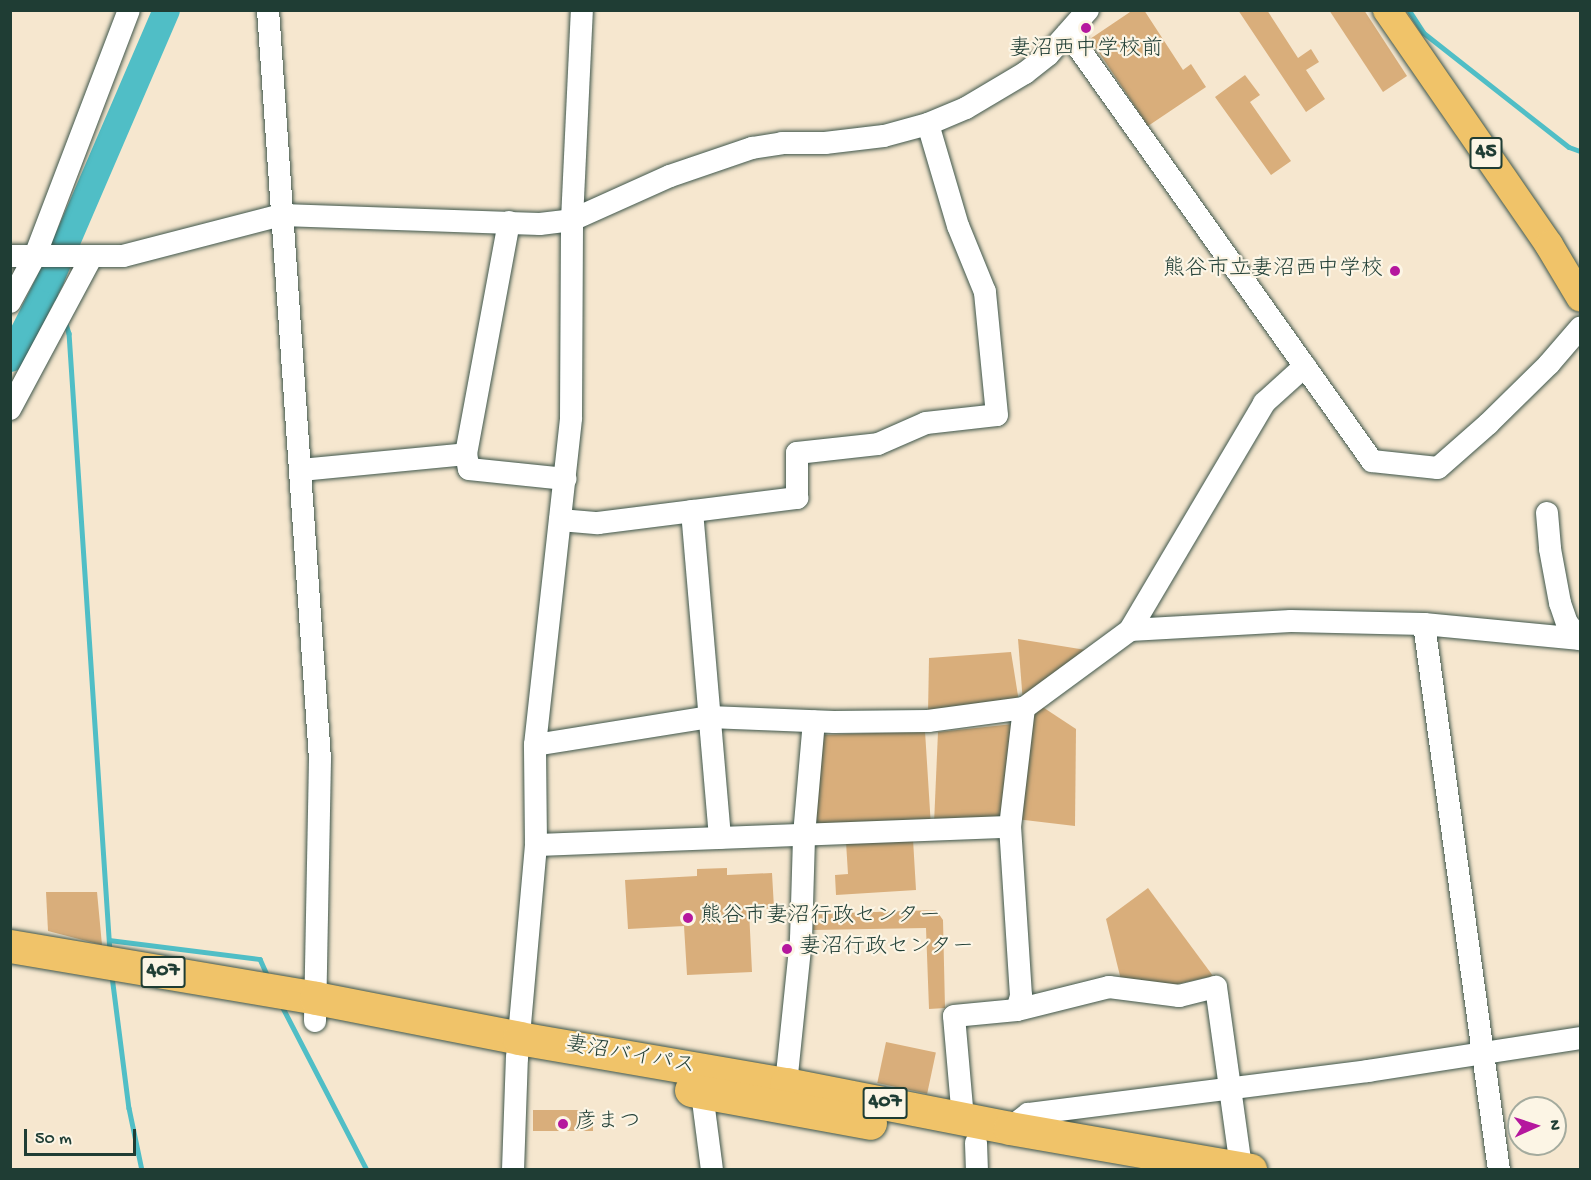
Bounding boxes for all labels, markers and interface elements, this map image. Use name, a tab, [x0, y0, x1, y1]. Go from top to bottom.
marker: 妻沼西中学校前	[1079, 21, 1093, 35]
place label: 妻沼西中学校前	[1009, 38, 1163, 64]
road number: 45	[1470, 135, 1502, 171]
place label: 熊谷市立妻沼西中学校	[1163, 258, 1383, 284]
marker: 熊谷市立妻沼西中学校	[1388, 264, 1402, 278]
place label: 熊谷市妻沼行政センター	[700, 905, 942, 931]
marker: 熊谷市妻沼行政センター	[681, 911, 695, 925]
place label: 妻沼行政センター	[799, 936, 975, 962]
marker: 妻沼行政センター	[780, 942, 794, 956]
road number: 407	[140, 954, 186, 990]
street label: 妻沼バイパス	[563, 1033, 697, 1081]
road number: 407	[862, 1085, 908, 1121]
north arrow	[1507, 1096, 1567, 1156]
place label: 彦まつ	[575, 1111, 641, 1137]
scale bar	[27, 1117, 140, 1155]
marker: 彦まつ	[556, 1117, 570, 1131]
text: N	[1544, 1119, 1563, 1131]
text: 50 m	[35, 1129, 72, 1150]

